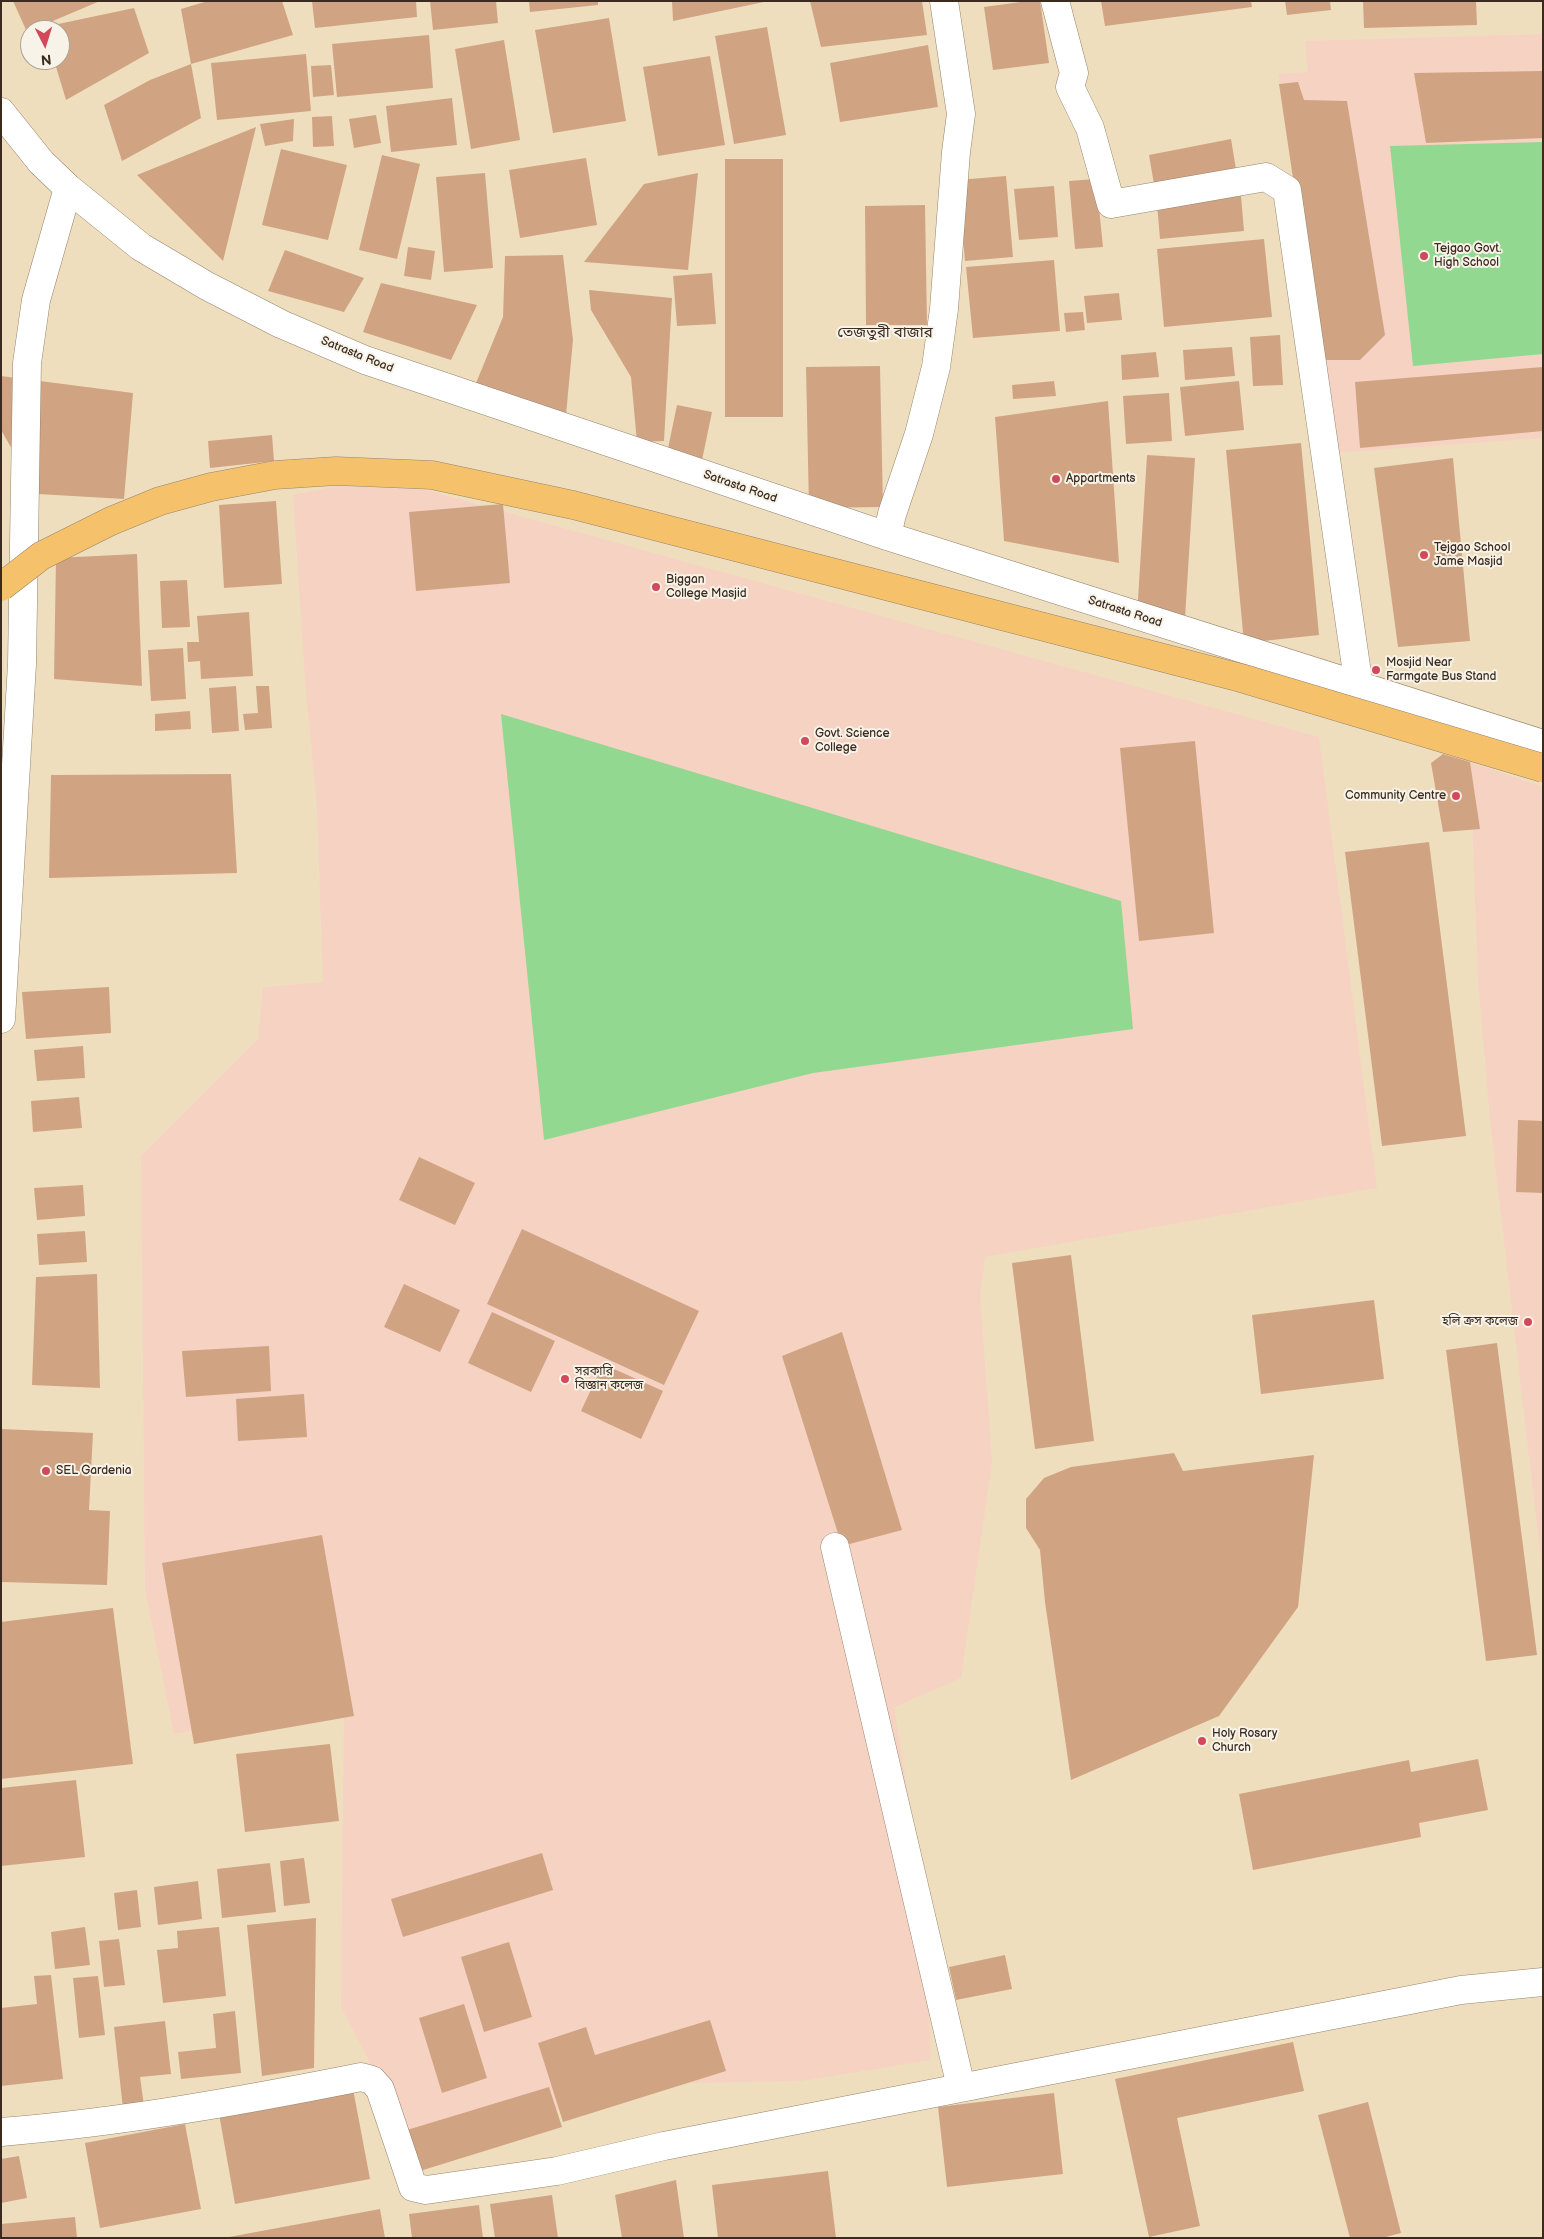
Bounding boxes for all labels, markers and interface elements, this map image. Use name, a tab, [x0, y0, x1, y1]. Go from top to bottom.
north arrow	[20, 20, 70, 70]
text: N	[40, 51, 52, 68]
place label: Tejgao Govt. High School	[1434, 242, 1501, 270]
marker: Tejgao Govt. High School	[1418, 250, 1430, 262]
district label: তেজতুরী বাজার	[837, 324, 933, 342]
street label: Satrasta Road	[319, 334, 395, 376]
street label: Satrasta Road	[701, 468, 779, 506]
place label: Appartments	[1066, 472, 1136, 486]
marker: Appartments	[1050, 473, 1062, 485]
place label: Tejgao School Jame Masjid	[1434, 541, 1510, 569]
marker: Tejgao School Jame Masjid	[1418, 549, 1430, 561]
place label: Biggan College Masjid	[666, 573, 747, 601]
marker: Biggan College Masjid	[650, 581, 662, 593]
street label: Satrasta Road	[1086, 593, 1164, 631]
place label: Mosjid Near Farmgate Bus Stand	[1386, 656, 1496, 684]
marker: Mosjid Near Farmgate Bus Stand	[1370, 664, 1382, 676]
place label: Govt. Science College	[815, 727, 890, 755]
marker: Govt. Science College	[799, 735, 811, 747]
place label: Community Centre	[1345, 789, 1446, 803]
marker: Community Centre	[1450, 790, 1462, 802]
place label: হলি ক্রস কলেজ	[1442, 1315, 1518, 1329]
marker: হলি ক্রস কলেজ	[1522, 1316, 1534, 1328]
place label: সরকারি বিজ্ঞান কলেজ	[575, 1365, 643, 1393]
marker: সরকারি বিজ্ঞান কলেজ	[559, 1373, 571, 1385]
place label: SEL Gardenia	[56, 1464, 132, 1478]
marker: SEL Gardenia	[40, 1465, 52, 1477]
place label: Holy Rosary Church	[1212, 1727, 1277, 1755]
marker: Holy Rosary Church	[1196, 1735, 1208, 1747]

